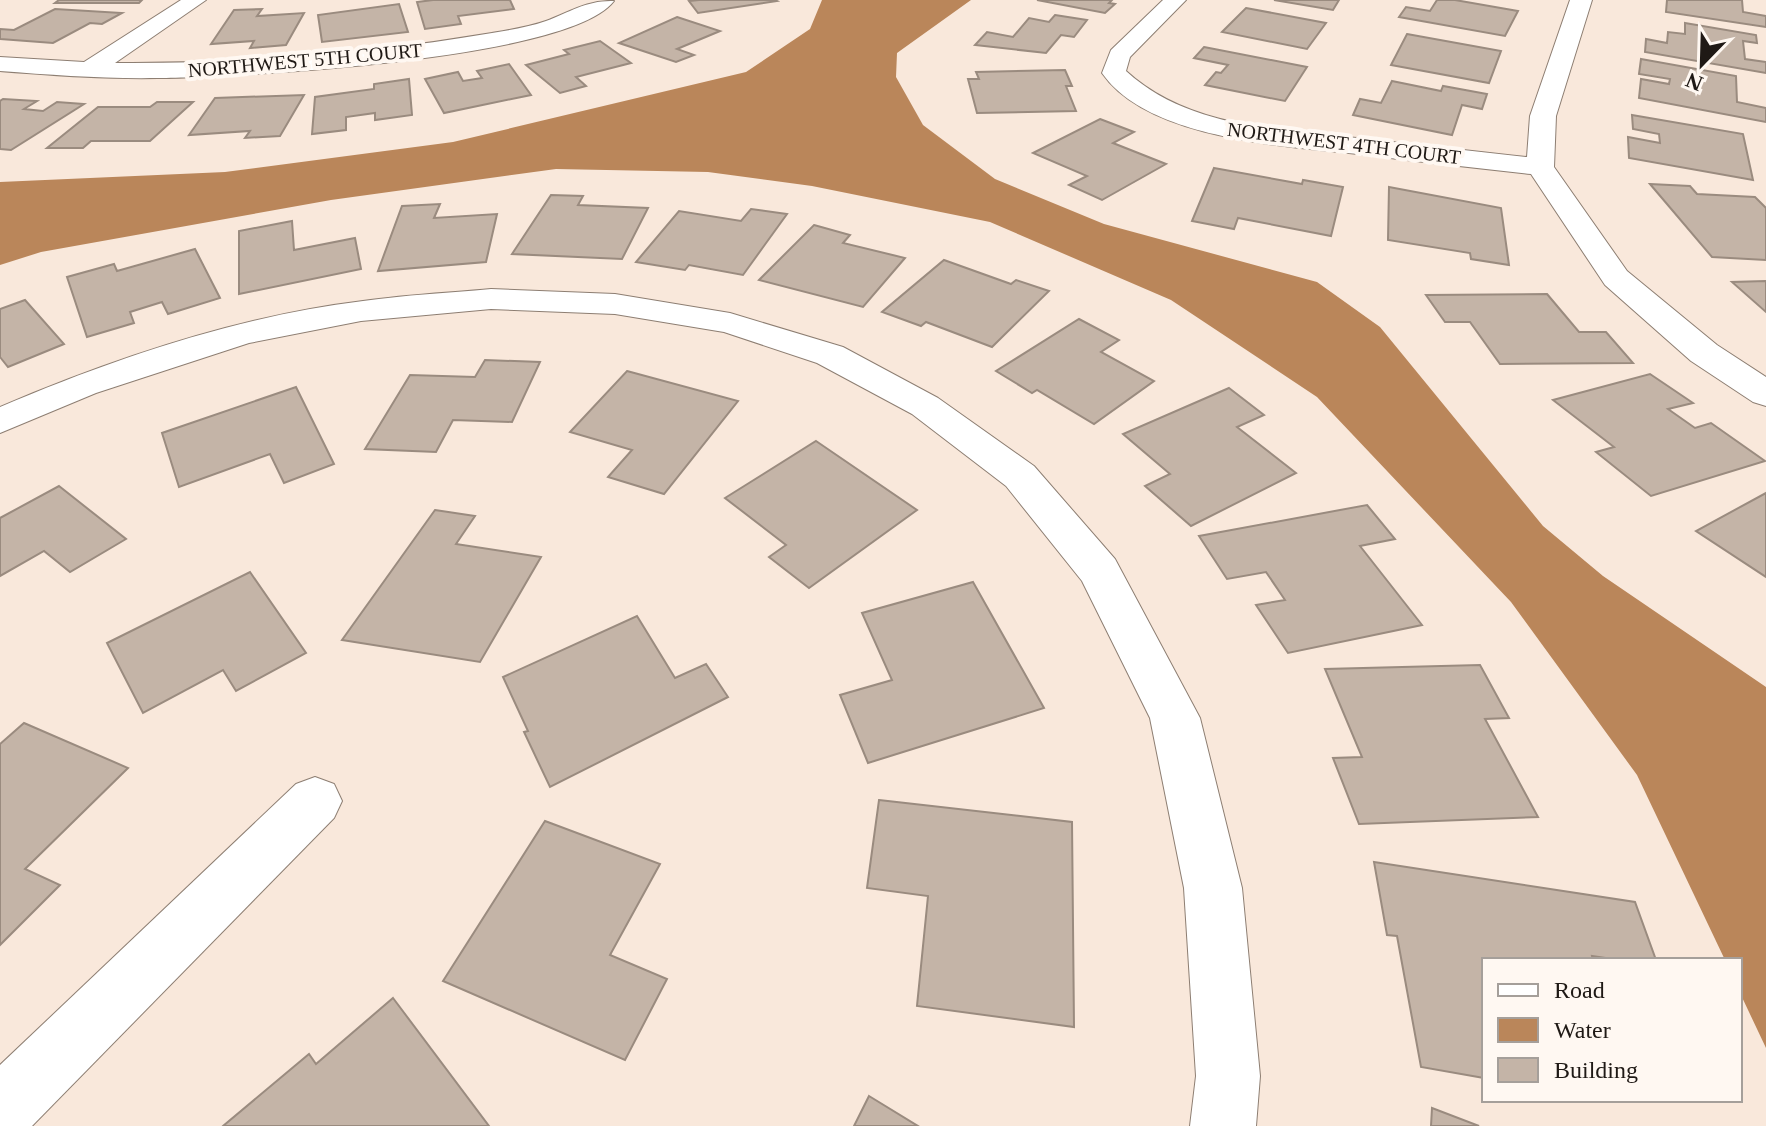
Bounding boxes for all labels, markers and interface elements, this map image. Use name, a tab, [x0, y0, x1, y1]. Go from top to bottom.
north arrow	[1662, 24, 1742, 104]
street label: NORTHWEST 5TH COURT	[187, 39, 423, 81]
text: N	[1682, 67, 1707, 97]
street label: NORTHWEST 4TH COURT	[1226, 118, 1462, 168]
legend	[1482, 958, 1742, 1102]
text: Road	[1554, 977, 1605, 1003]
text: Water	[1554, 1017, 1611, 1043]
text: Building	[1554, 1057, 1638, 1083]

